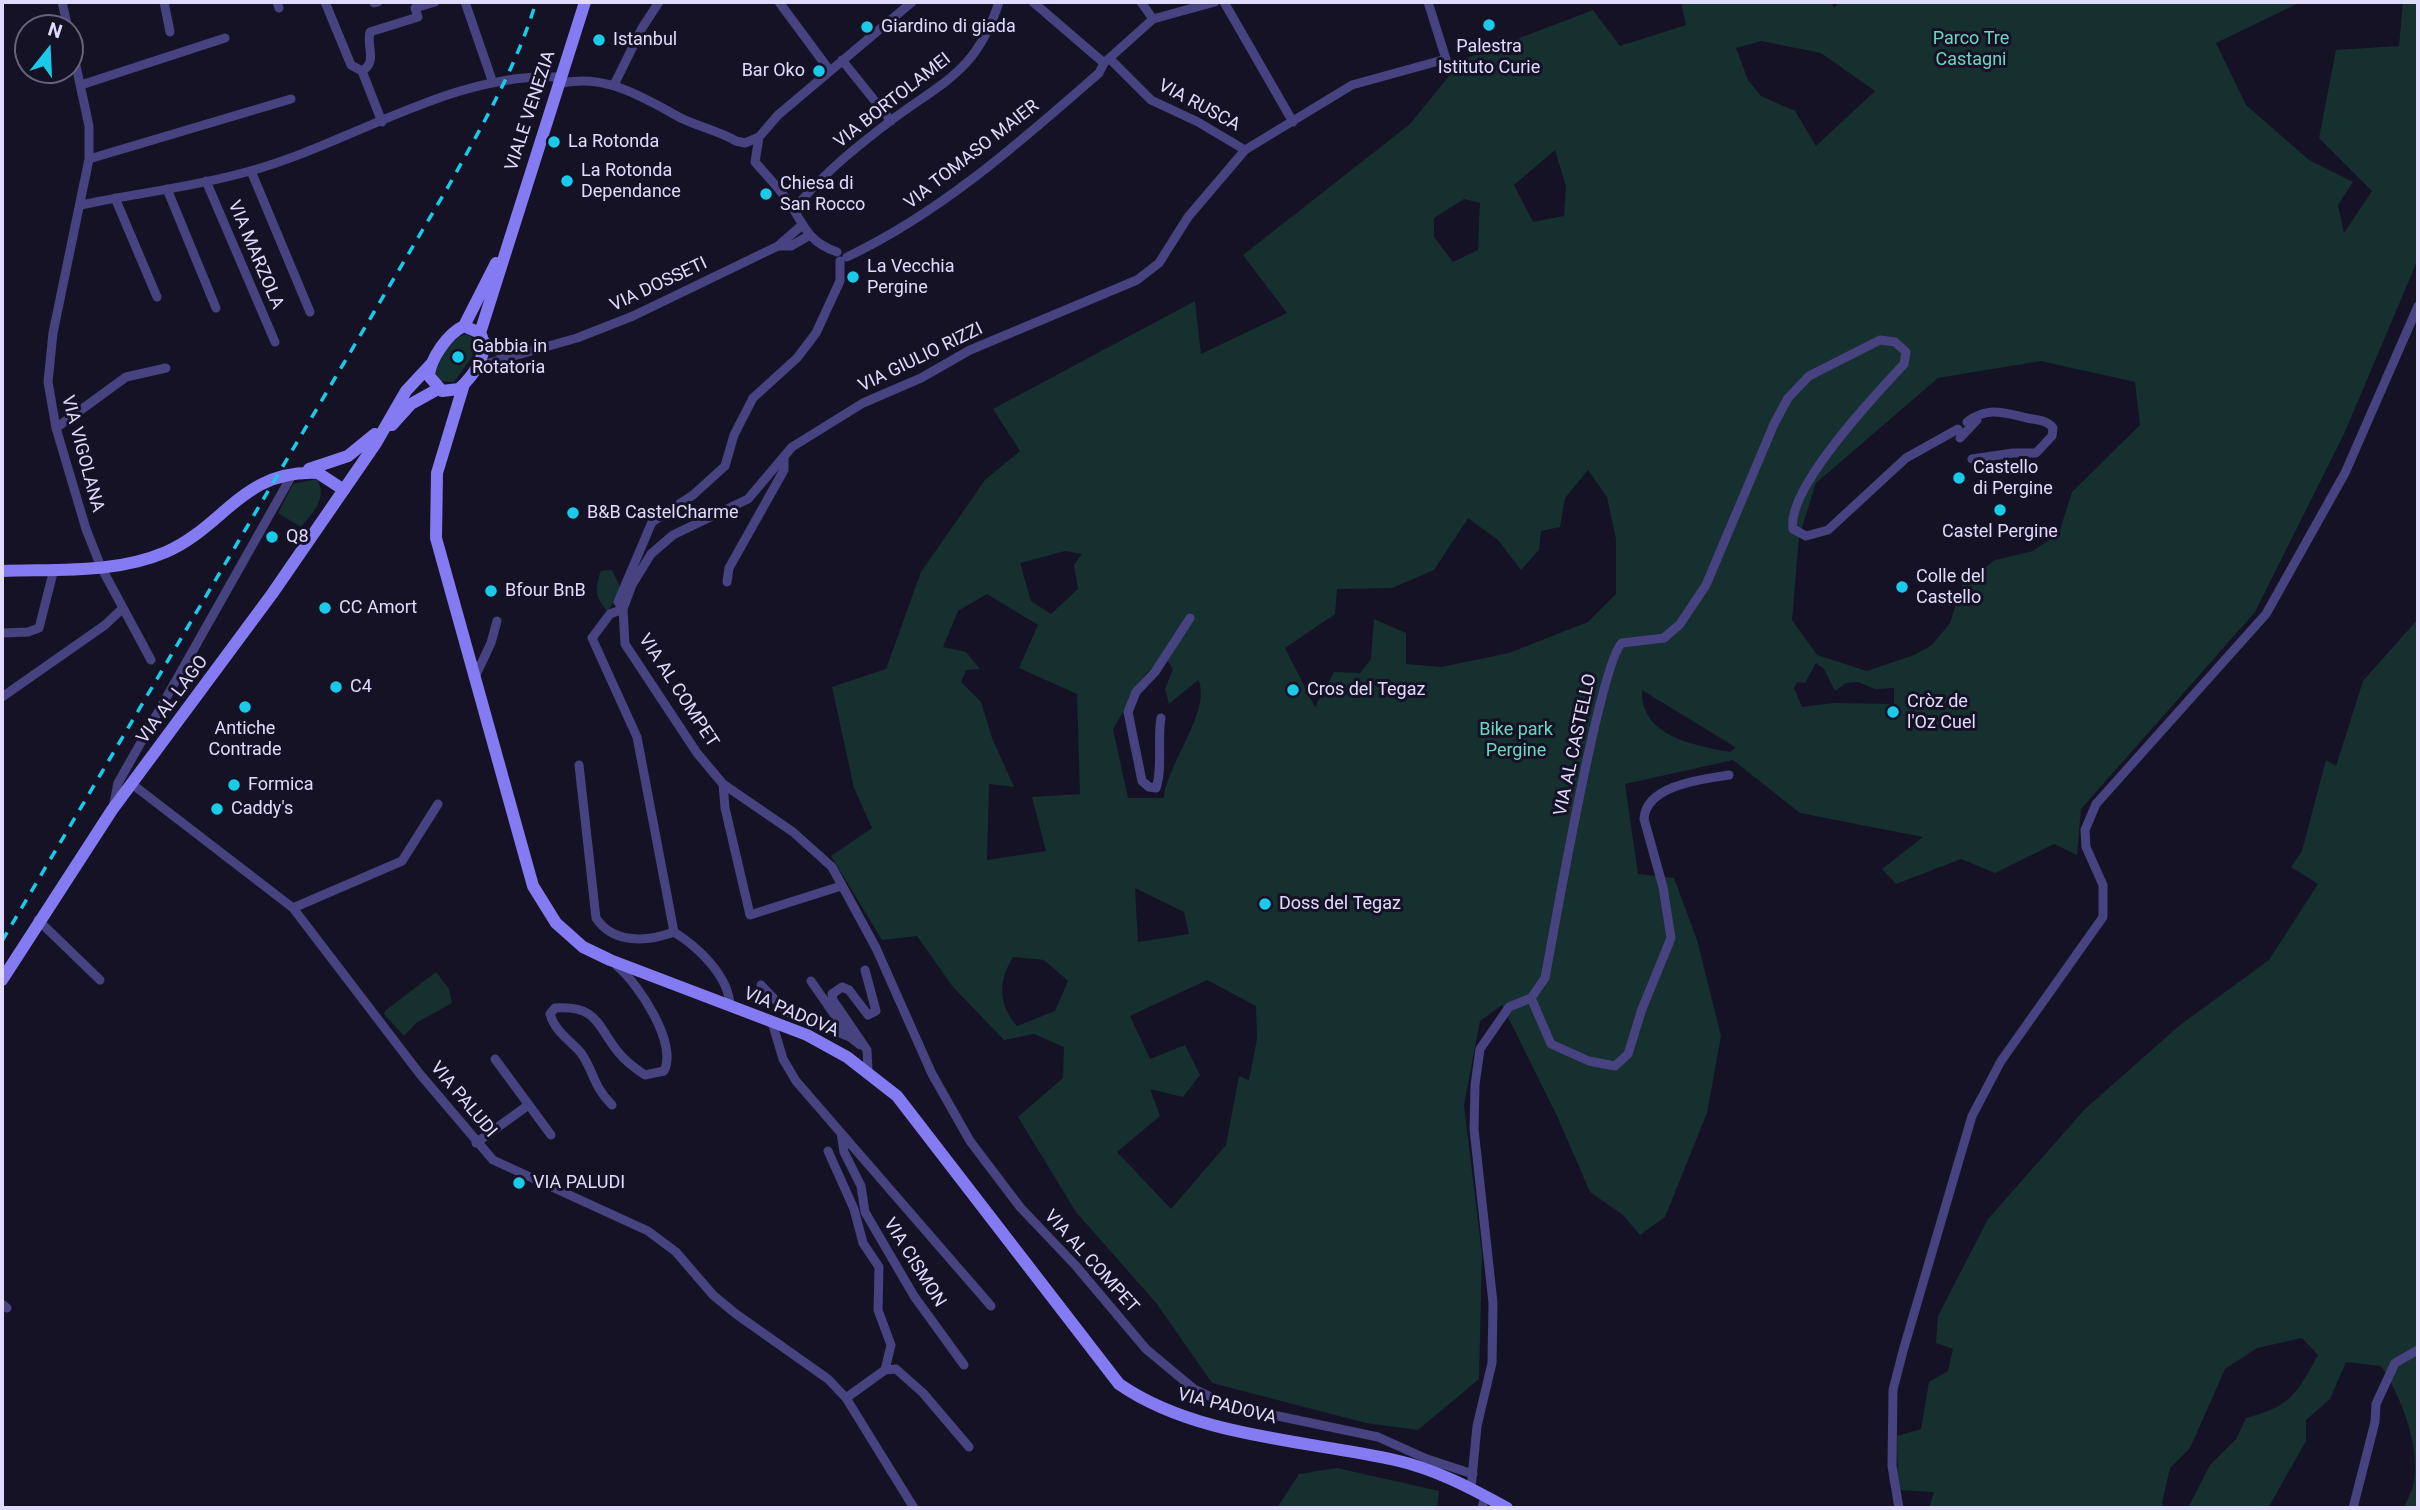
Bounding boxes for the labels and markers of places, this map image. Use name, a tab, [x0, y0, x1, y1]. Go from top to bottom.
place label: Giardino di giada	[881, 16, 1016, 38]
marker: Palestra Istituto Curie	[1481, 17, 1497, 33]
marker: Giardino di giada	[859, 19, 875, 35]
place label: Istanbul	[613, 29, 677, 51]
marker: Istanbul	[591, 32, 607, 48]
place label: Palestra Istituto Curie	[1438, 36, 1540, 78]
place label: Bar Oko	[742, 60, 805, 82]
marker: Bar Oko	[811, 63, 827, 79]
place label: La Rotonda	[568, 131, 659, 153]
marker: La Rotonda	[546, 134, 562, 150]
place label: La Rotonda Dependance	[581, 160, 681, 202]
marker: La Rotonda Dependance	[559, 173, 575, 189]
place label: Chiesa di San Rocco	[780, 173, 865, 216]
marker: Chiesa di San Rocco	[758, 186, 774, 202]
place label: La Vecchia Pergine	[867, 256, 954, 298]
marker: La Vecchia Pergine	[845, 269, 861, 285]
place label: Gabbia in Rotatoria	[472, 336, 547, 378]
marker: Gabbia in Rotatoria	[450, 349, 466, 365]
place label: Castello di Pergine	[1973, 457, 2053, 500]
marker: Castello di Pergine	[1951, 470, 1967, 486]
place label: B&B CastelCharme	[587, 502, 739, 524]
marker: Castel Pergine	[1992, 502, 2008, 518]
marker: B&B CastelCharme	[565, 505, 581, 521]
place label: Castel Pergine	[1942, 521, 2058, 543]
place label: Q8	[286, 526, 308, 548]
marker: Q8	[264, 529, 280, 545]
place label: Colle del Castello	[1916, 566, 1985, 608]
marker: Colle del Castello	[1894, 579, 1910, 595]
place label: Bfour BnB	[505, 580, 586, 602]
marker: Bfour BnB	[483, 583, 499, 599]
place label: CC Amort	[339, 597, 417, 619]
marker: CC Amort	[317, 600, 333, 616]
place label: C4	[350, 676, 372, 698]
marker: C4	[328, 679, 344, 695]
place label: Cros del Tegaz	[1307, 679, 1425, 701]
marker: Cros del Tegaz	[1285, 682, 1301, 698]
place label: Cròz de l'Oz Cuel	[1907, 691, 1976, 734]
marker: Antiche Contrade	[237, 699, 253, 715]
marker: Cròz de l'Oz Cuel	[1885, 704, 1901, 720]
place label: Antiche Contrade	[208, 718, 282, 760]
place label: Formica	[248, 774, 314, 796]
marker: Formica	[226, 777, 242, 793]
place label: Caddy's	[231, 798, 293, 820]
marker: Caddy's	[209, 801, 225, 817]
place label: Doss del Tegaz	[1279, 893, 1401, 915]
marker: Doss del Tegaz	[1257, 896, 1273, 912]
place label: VIA PALUDI	[533, 1172, 625, 1194]
marker: VIA PALUDI	[511, 1175, 527, 1191]

